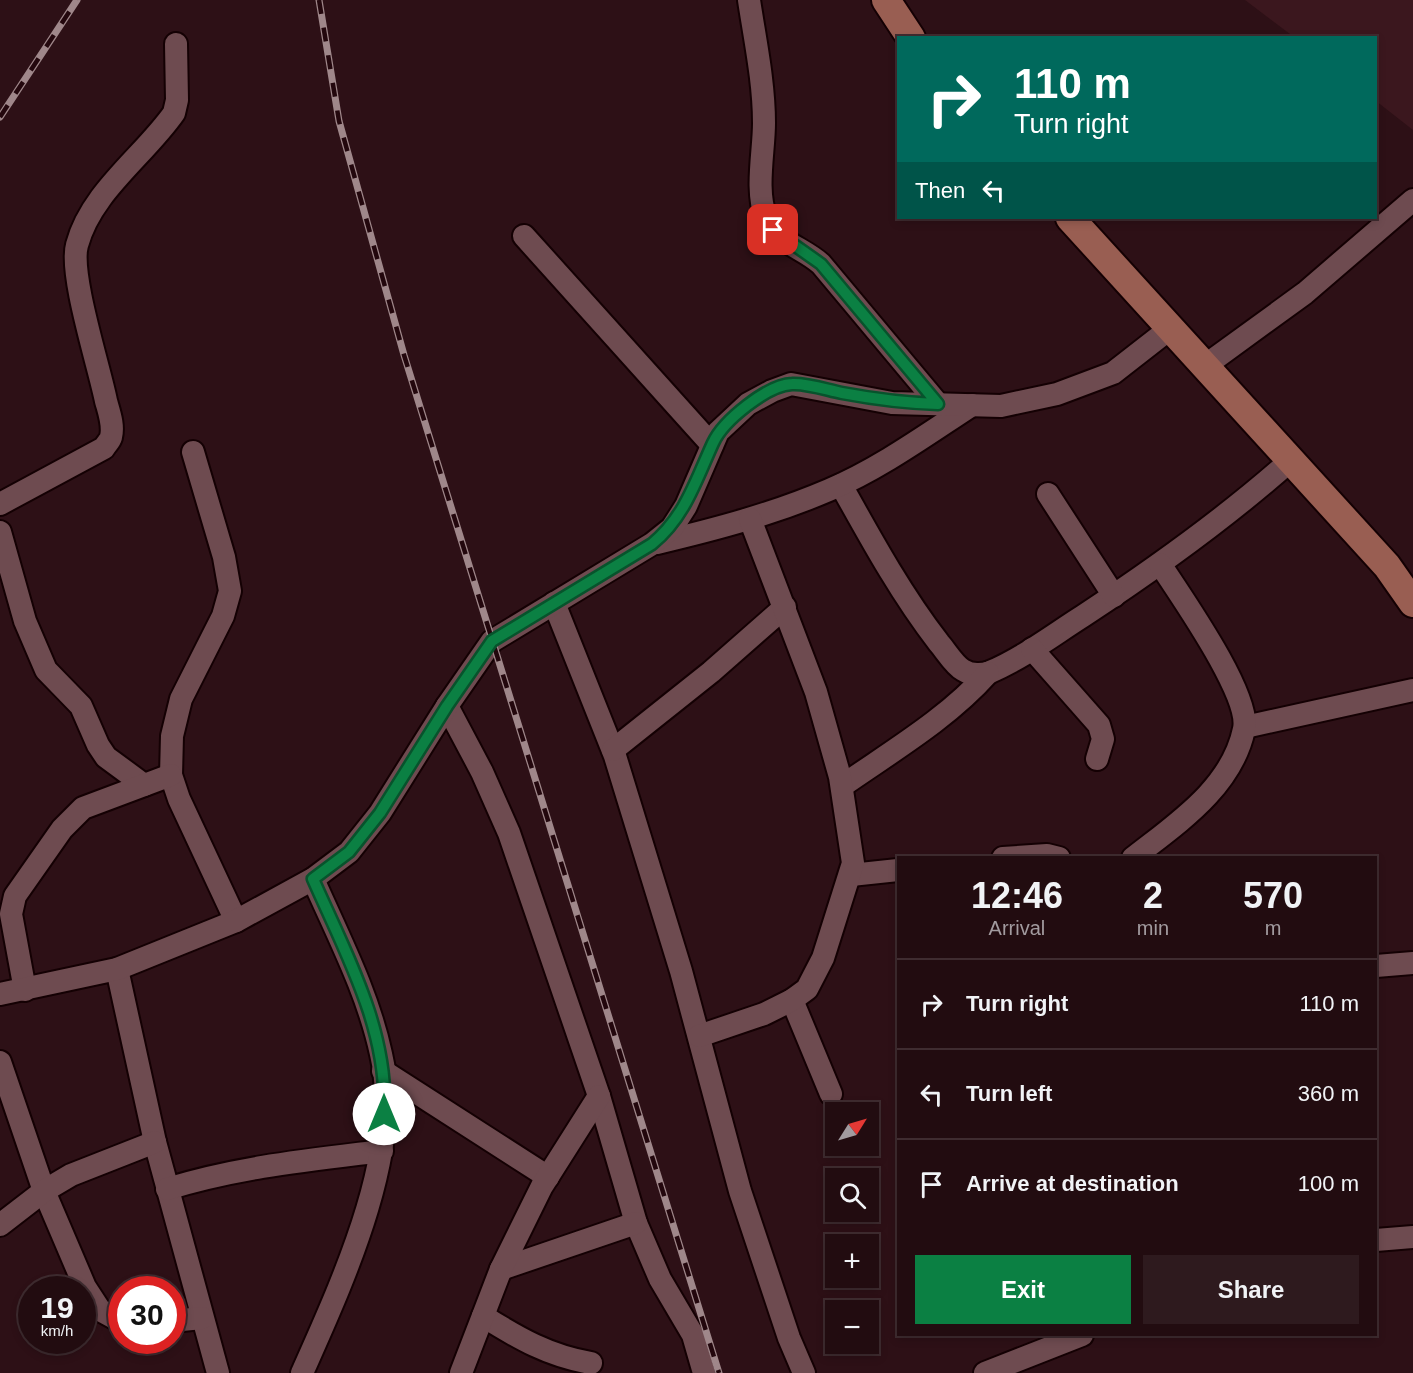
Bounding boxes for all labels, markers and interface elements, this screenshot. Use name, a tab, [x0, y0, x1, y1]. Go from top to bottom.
icon: right	[915, 60, 993, 138]
text: 110 m	[1014, 60, 1131, 107]
text: Turn right	[1014, 109, 1129, 139]
icon: left	[977, 174, 1010, 207]
text: Then	[915, 178, 965, 203]
pin	[747, 204, 798, 255]
icon: arrive	[756, 213, 789, 246]
text: 12:46	[971, 875, 1063, 916]
text: 2	[1143, 875, 1163, 916]
text: 570	[1243, 875, 1303, 916]
text: Arrival	[989, 917, 1045, 939]
text: min	[1137, 917, 1169, 939]
text: m	[1265, 917, 1281, 939]
icon: right	[915, 988, 948, 1021]
text: Turn right	[966, 991, 1068, 1016]
text: 110 m	[1299, 991, 1359, 1016]
icon: left	[915, 1078, 948, 1111]
text: Turn left	[966, 1081, 1052, 1106]
text: 360 m	[1298, 1081, 1359, 1106]
position arrow	[352, 1082, 416, 1146]
north arrow	[825, 1102, 879, 1156]
map controls	[825, 1102, 879, 1354]
button: search	[825, 1168, 879, 1222]
icon: arrive	[915, 1168, 948, 1201]
text: Arrive at destination	[966, 1171, 1179, 1196]
text: 100 m	[1298, 1171, 1359, 1196]
button: +	[825, 1234, 879, 1288]
button: Exit	[915, 1255, 1131, 1324]
button: Share	[1143, 1255, 1359, 1324]
speed limit sign: 30	[108, 1276, 186, 1354]
text: 19	[40, 1291, 74, 1324]
button: −	[825, 1300, 879, 1354]
text: km/h	[41, 1322, 73, 1339]

